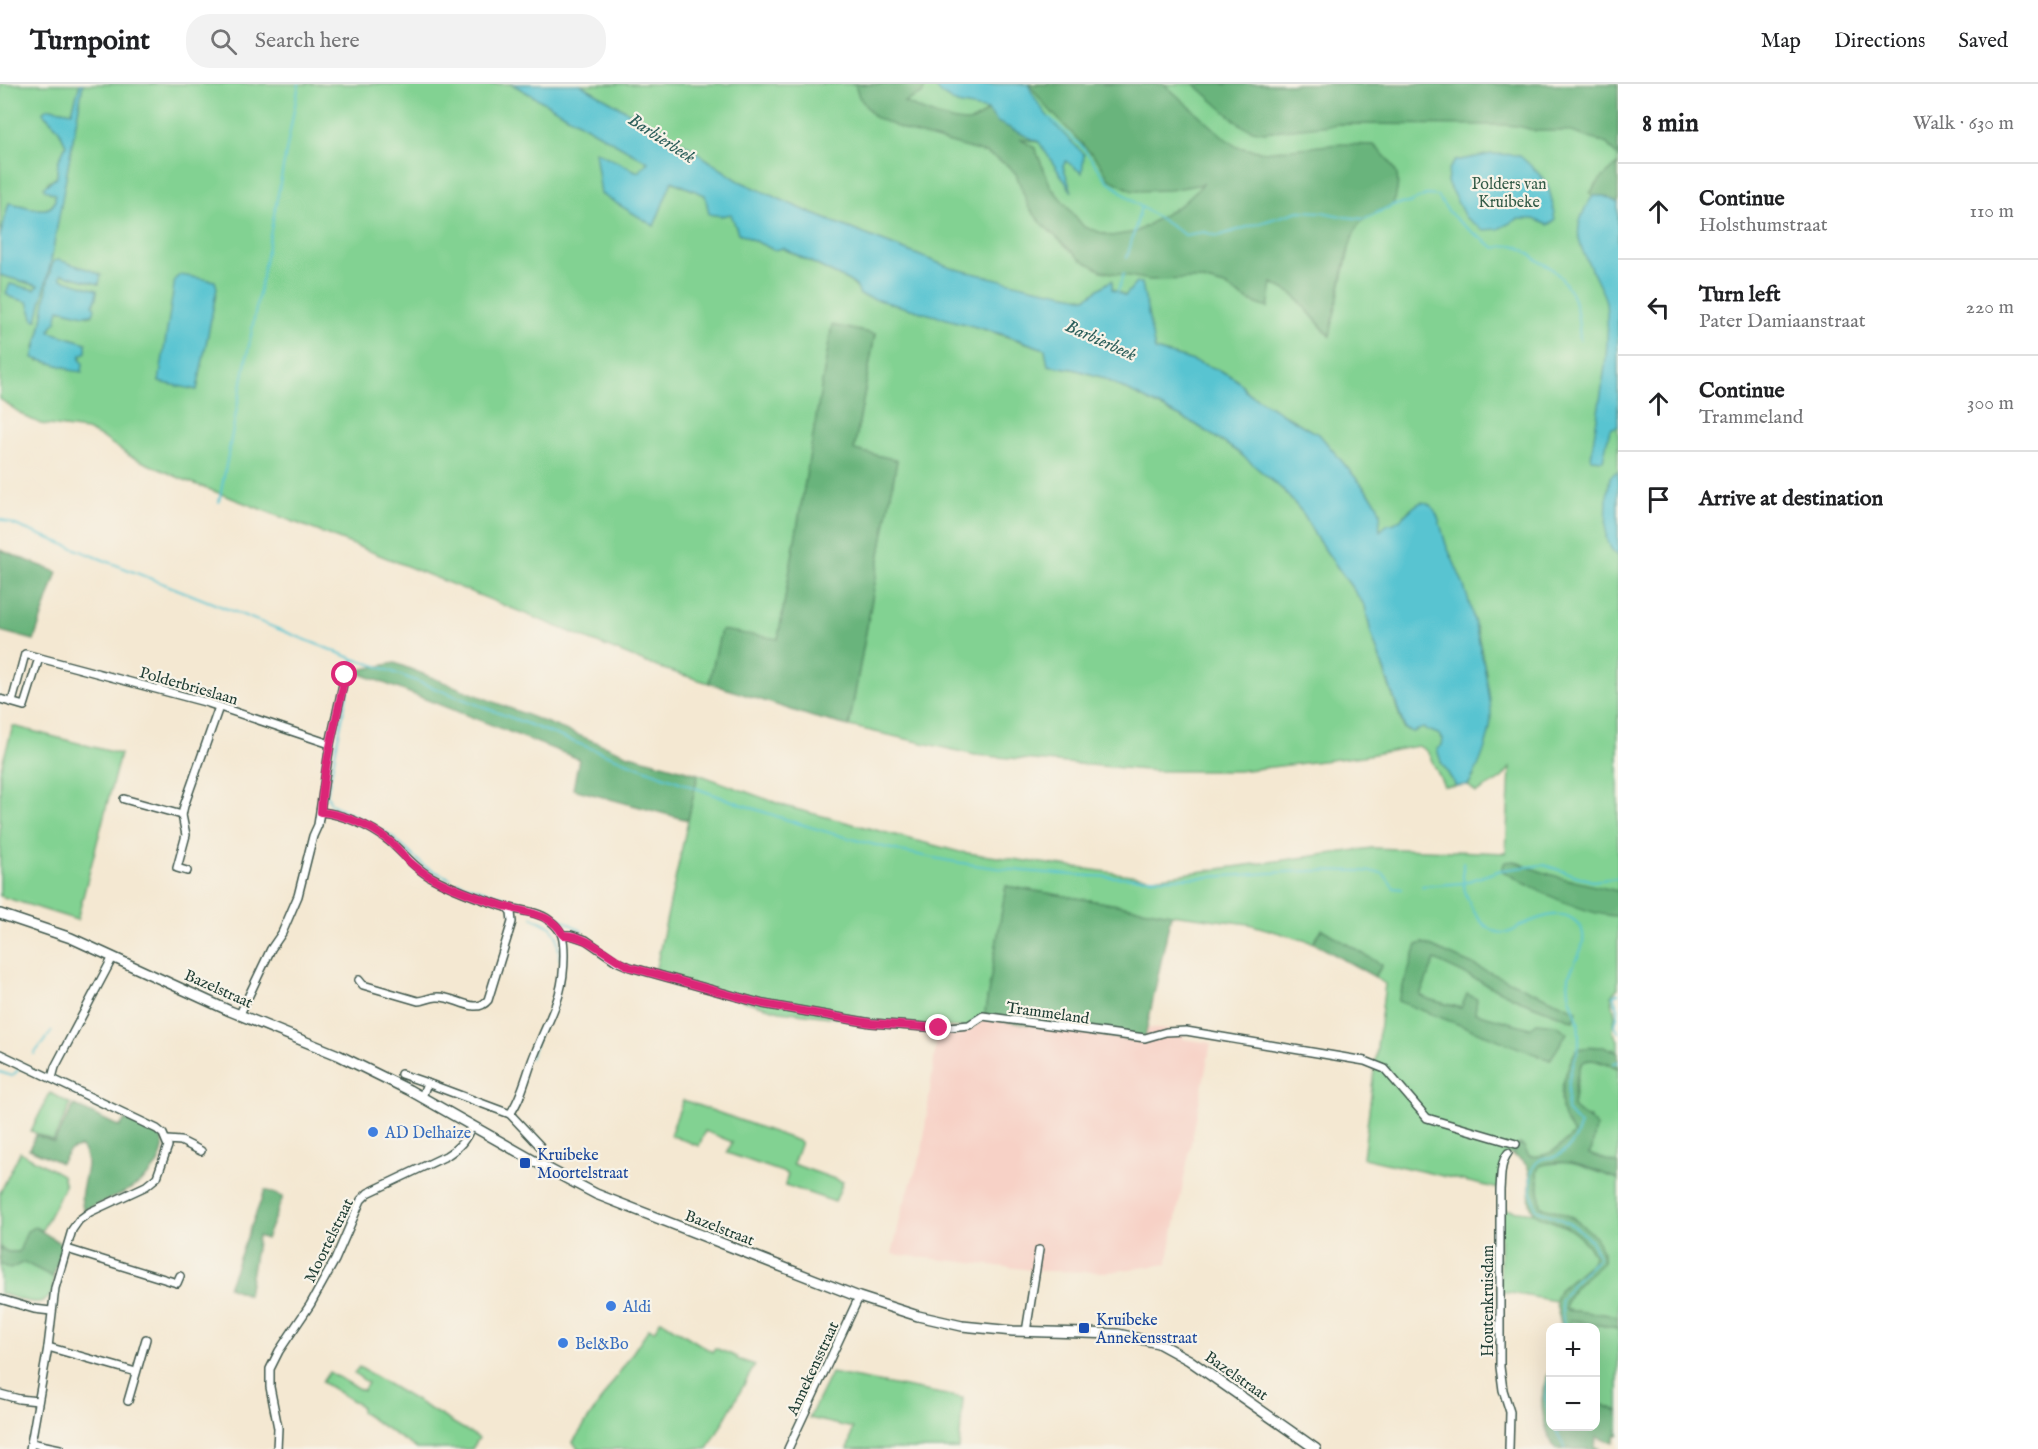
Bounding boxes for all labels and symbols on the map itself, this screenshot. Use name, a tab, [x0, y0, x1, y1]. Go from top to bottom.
water label: Barbierbeek	[623, 109, 699, 170]
park label: Polders van Kruibeke	[1471, 175, 1547, 213]
water label: Barbierbeek	[1061, 315, 1140, 367]
route start	[331, 661, 357, 687]
street label: Polderbrieslaan	[137, 663, 241, 711]
street label: Bazelstraat	[181, 966, 256, 1014]
street label: Trammeland	[1005, 998, 1091, 1030]
route end	[925, 1014, 951, 1040]
place label: AD Delhaize	[384, 1124, 471, 1144]
marker: AD Delhaize	[366, 1125, 380, 1139]
place label: Kruibeke Moortelstraat	[537, 1146, 629, 1184]
marker: Kruibeke Moortelstraat	[518, 1156, 532, 1170]
street label: Moortelstraat	[301, 1195, 359, 1286]
street label: Bazelstraat	[682, 1206, 757, 1251]
street label: Houtenkruisdam	[1479, 1245, 1499, 1357]
place label: Aldi	[622, 1298, 651, 1318]
marker: Aldi	[604, 1299, 618, 1313]
place label: Kruibeke Annekensstraat	[1095, 1311, 1198, 1349]
street label: Annekensstraat	[783, 1318, 845, 1420]
marker: Kruibeke Annekensstraat	[1077, 1321, 1091, 1335]
place label: Bel&Bo	[575, 1335, 629, 1355]
marker: Bel&Bo	[556, 1336, 570, 1350]
street label: Bazelstraat	[1200, 1348, 1272, 1406]

